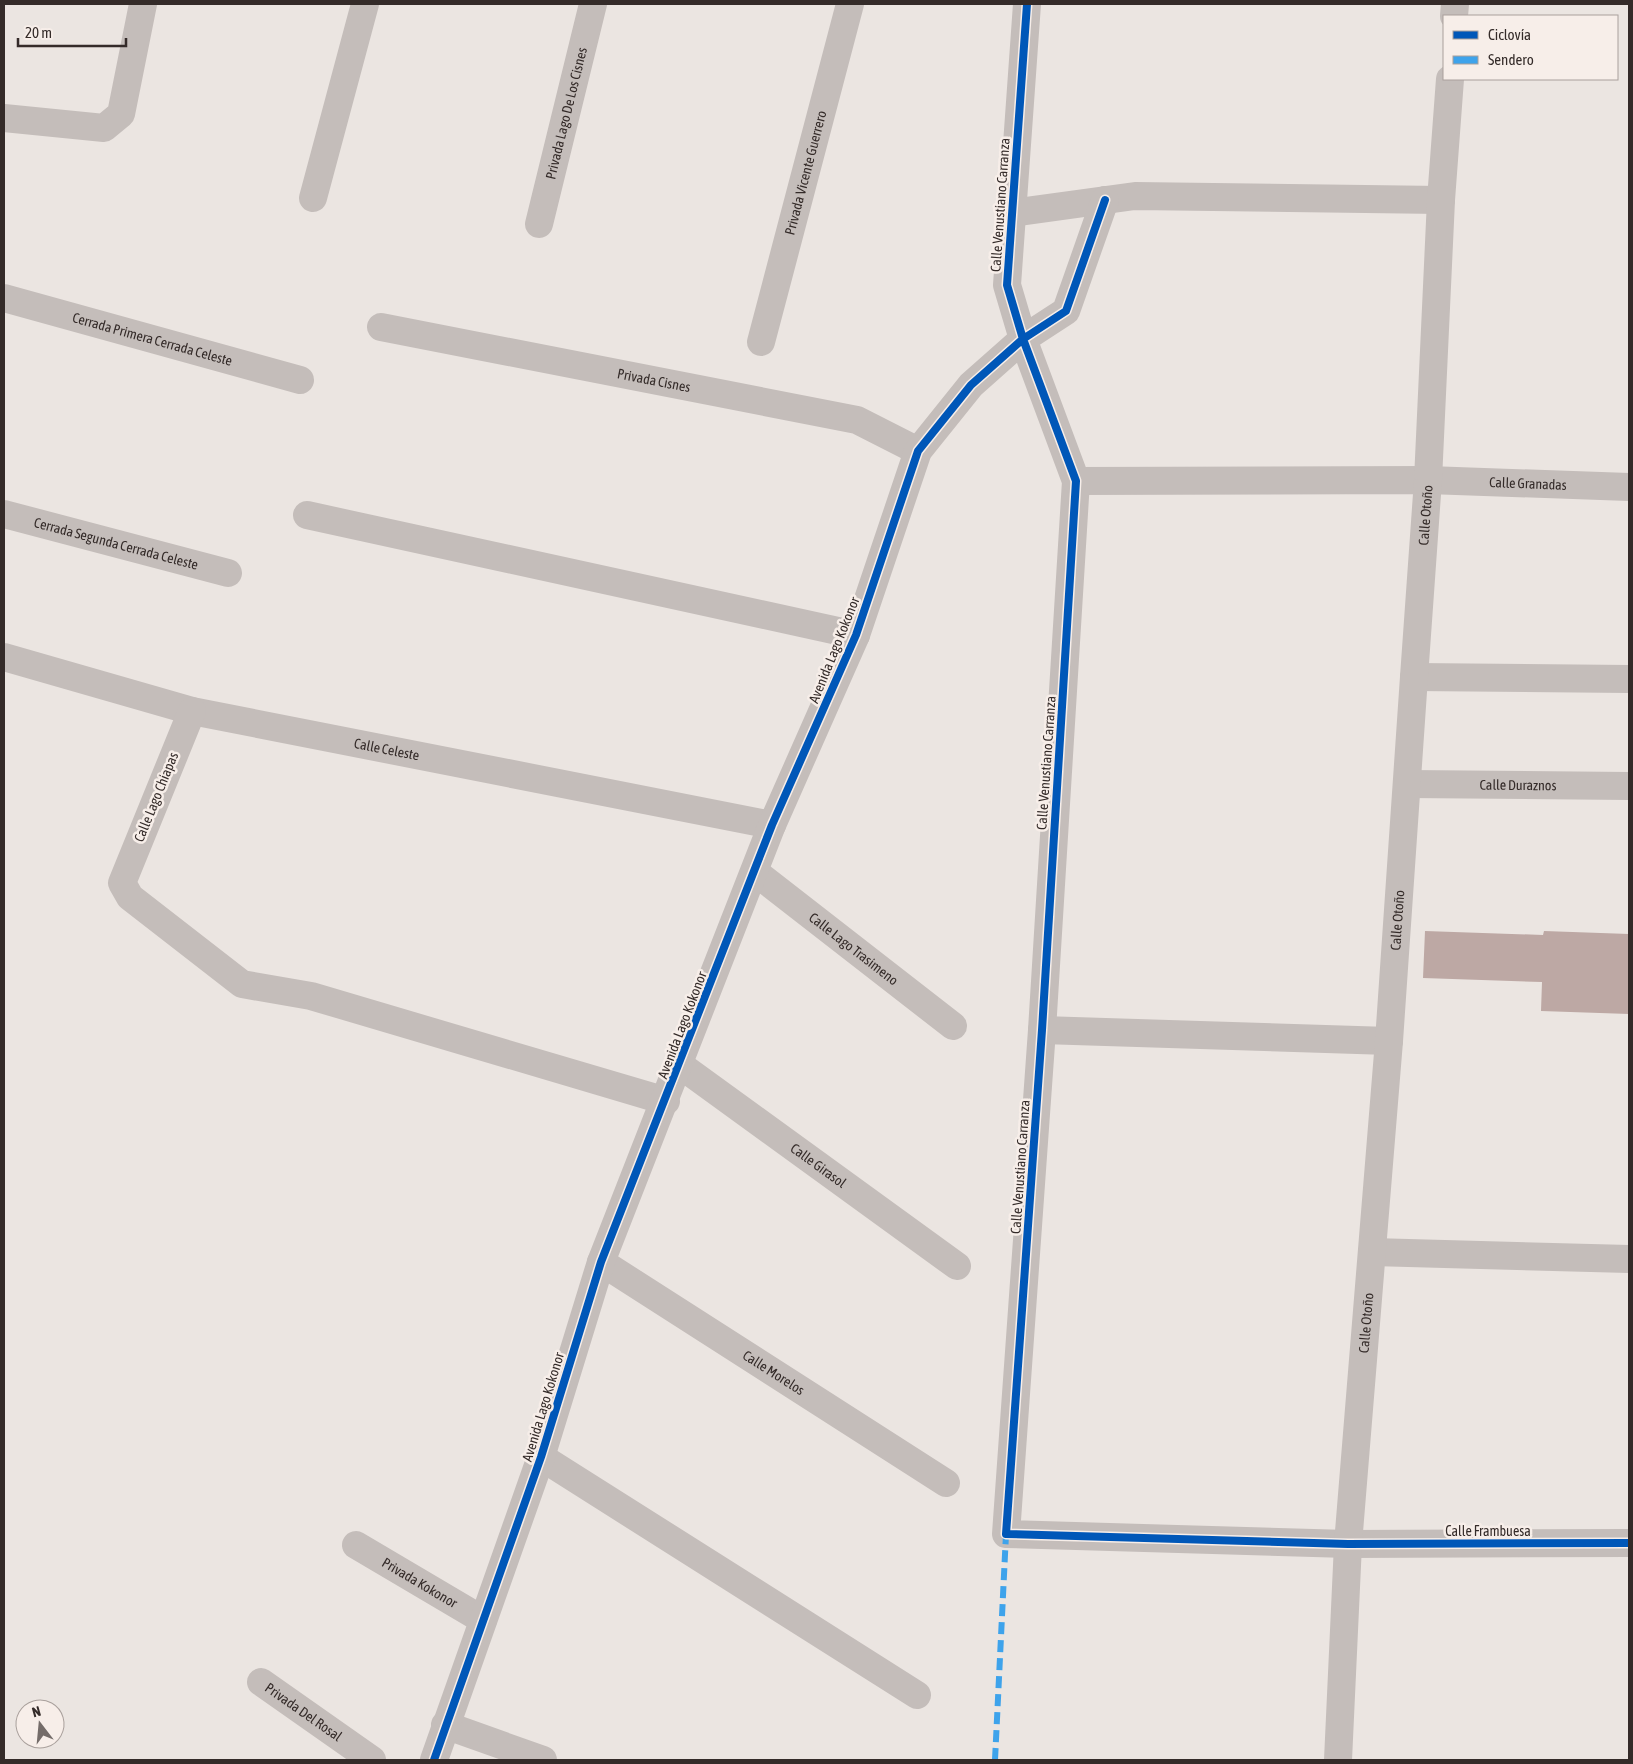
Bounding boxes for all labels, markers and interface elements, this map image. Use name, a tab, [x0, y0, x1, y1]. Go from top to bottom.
scale bar	[18, 15, 125, 47]
legend	[1443, 15, 1618, 80]
text: 20 m	[25, 24, 52, 41]
text: Ciclovía	[1488, 26, 1531, 43]
street label: Privada Lago De Los Cisnes	[542, 46, 590, 181]
text: Sendero	[1488, 51, 1534, 68]
street label: Privada Vicente Guerrero	[782, 109, 830, 237]
street label: Calle Venustiano Carranza	[987, 137, 1013, 273]
street label: Cerrada Primera Cerrada Celeste	[71, 309, 234, 369]
street label: Privada Cisnes	[616, 365, 692, 395]
street label: Calle Granadas	[1489, 474, 1567, 493]
street label: Calle Otoño	[1415, 484, 1436, 546]
street label: Cerrada Segunda Cerrada Celeste	[32, 514, 200, 573]
street label: Avenida Lago Kokonor	[805, 594, 863, 705]
street label: Calle Venustiano Carranza	[1033, 695, 1059, 831]
street label: Calle Celeste	[353, 735, 421, 764]
street label: Calle Lago Chiapas	[131, 750, 181, 844]
street label: Calle Duraznos	[1480, 777, 1557, 793]
street label: Calle Otoño	[1387, 889, 1407, 951]
street label: Calle Lago Trasimeno	[806, 909, 901, 988]
street label: Avenida Lago Kokonor	[654, 968, 710, 1081]
street label: Calle Venustiano Carranza	[1007, 1099, 1033, 1235]
street label: Calle Girasol	[788, 1140, 850, 1191]
street label: Calle Otoño	[1356, 1292, 1376, 1354]
street label: Calle Morelos	[740, 1347, 807, 1398]
street label: Avenida Lago Kokonor	[519, 1350, 567, 1463]
street label: Calle Frambuesa	[1445, 1523, 1531, 1539]
street label: Privada Kokonor	[379, 1554, 461, 1611]
street label: Privada Del Rosal	[262, 1679, 345, 1745]
north arrow	[15, 1699, 65, 1749]
text: N	[30, 1703, 43, 1720]

